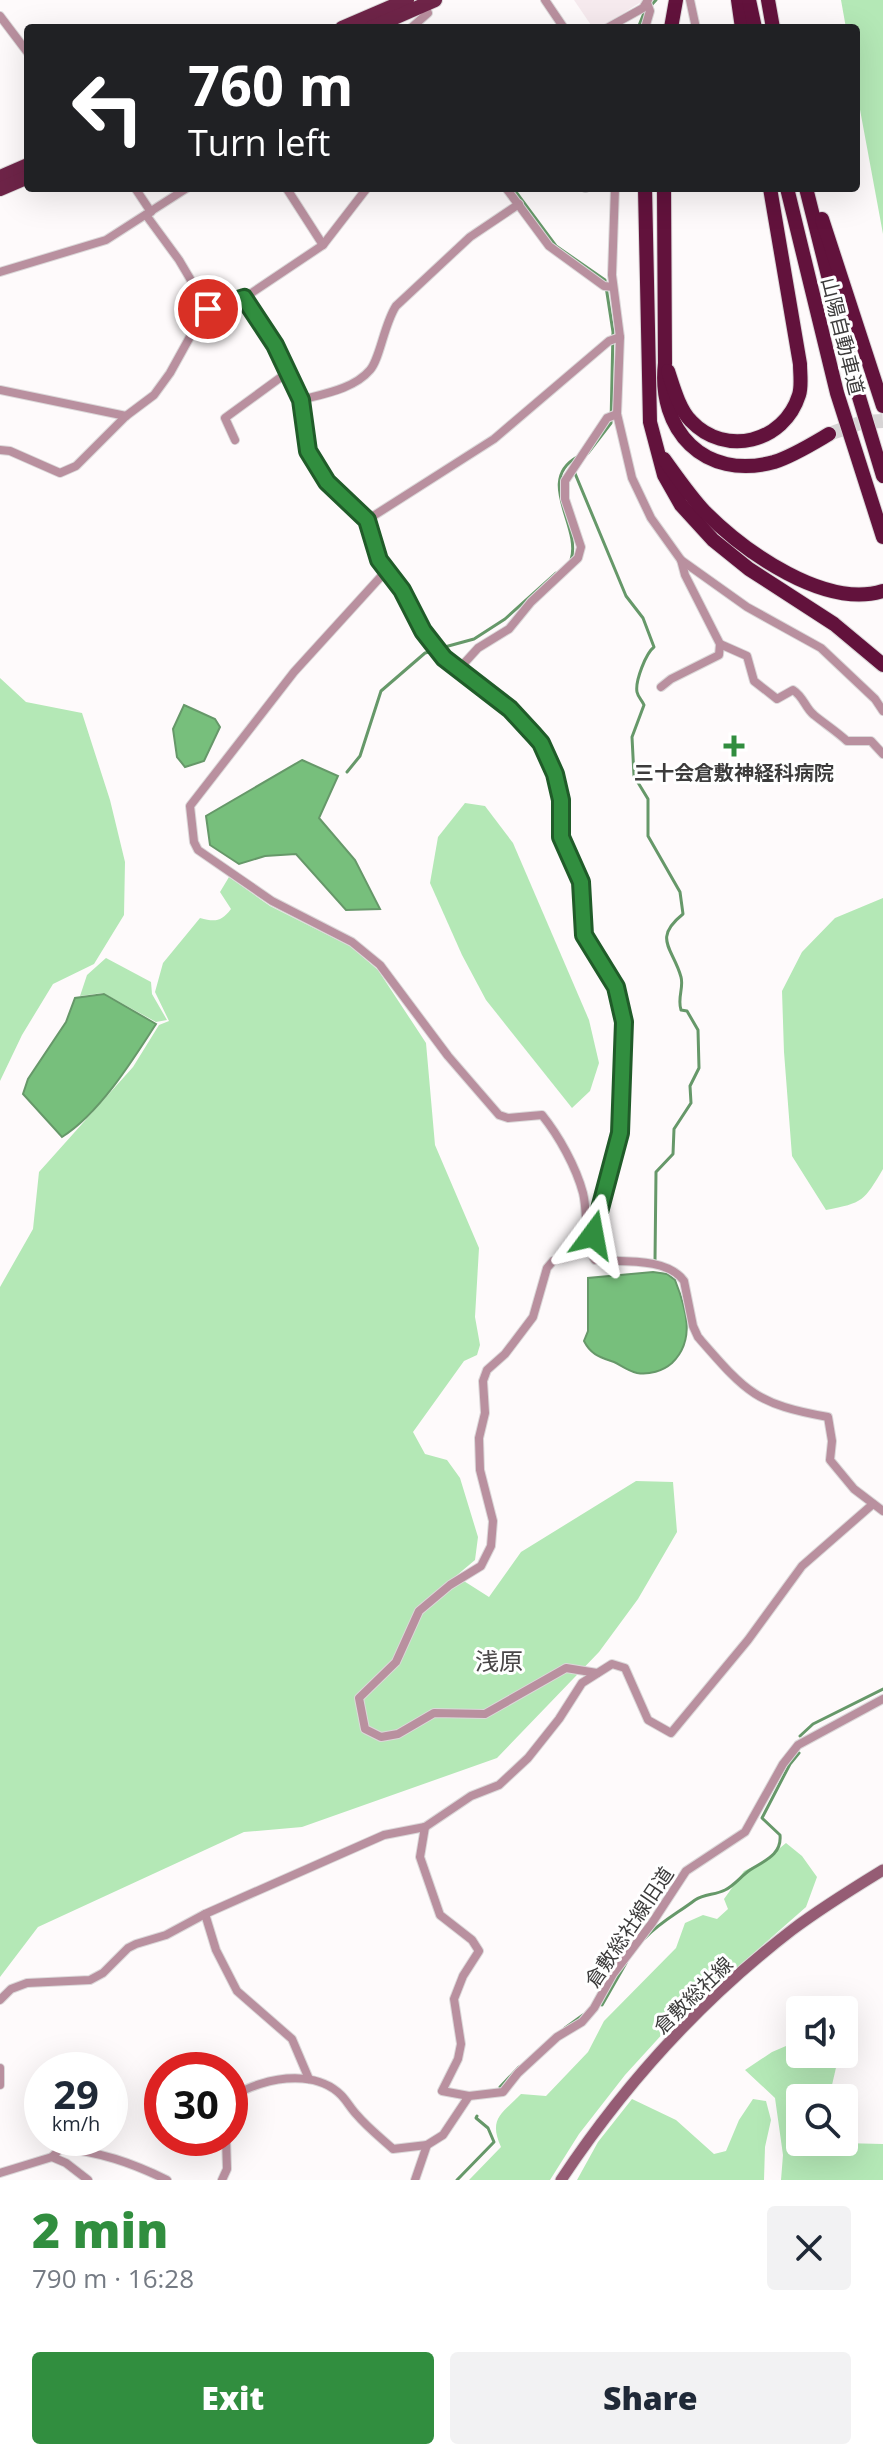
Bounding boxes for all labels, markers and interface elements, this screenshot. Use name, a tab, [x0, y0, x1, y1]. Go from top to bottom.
text: 760 m	[188, 46, 354, 122]
icon: left	[56, 56, 160, 160]
text: Turn left	[188, 118, 330, 167]
pin	[174, 275, 242, 343]
street label: 山陽自動車道	[815, 275, 871, 397]
icon: arrive	[186, 287, 230, 331]
marker: 三十会倉敷神経科病院	[723, 735, 745, 757]
place label: 三十会倉敷神経科病院	[634, 759, 834, 786]
position arrow	[551, 1193, 635, 1277]
district label: 浅原	[475, 1644, 523, 1677]
street label: 倉敷総社線旧道	[579, 1861, 679, 1993]
street label: 倉敷総社線	[648, 1951, 738, 2039]
map controls	[786, 1996, 858, 2156]
button: sound	[786, 1996, 858, 2068]
speed limit sign: 30	[144, 2052, 248, 2156]
text: 29	[53, 2066, 99, 2121]
button: search	[786, 2084, 858, 2156]
text: km/h	[52, 2110, 100, 2137]
text: 2 min	[32, 2197, 168, 2262]
button: close	[767, 2206, 851, 2290]
text: 790 m · 16:28	[32, 2260, 194, 2296]
button: Exit	[32, 2352, 434, 2444]
button: Share	[450, 2352, 851, 2444]

